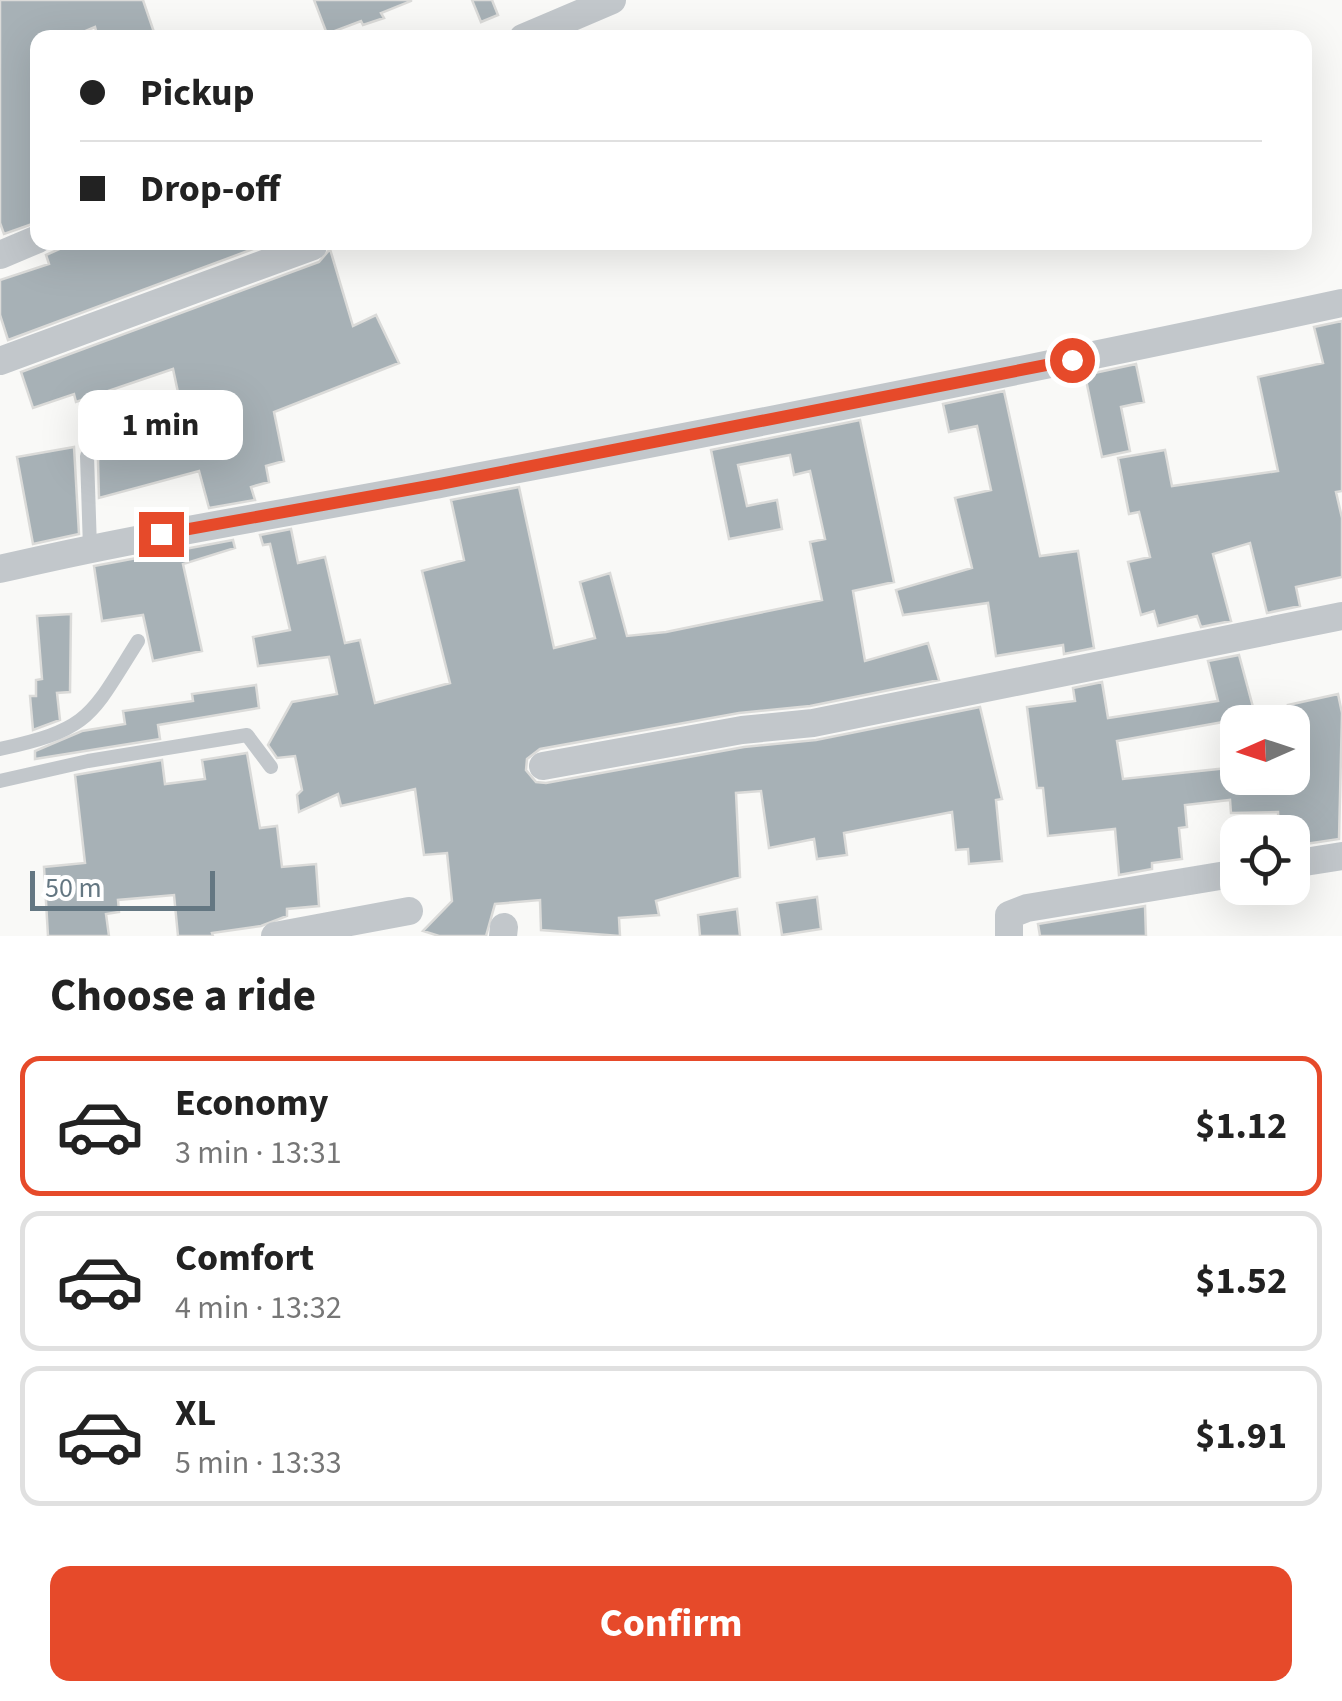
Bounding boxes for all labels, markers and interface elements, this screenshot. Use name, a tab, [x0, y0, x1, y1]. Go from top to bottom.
text: Pickup	[140, 66, 254, 120]
text: Drop-off	[140, 162, 280, 216]
route start	[1050, 338, 1095, 383]
callout: 1 min	[79, 389, 244, 459]
text: 1 min	[122, 402, 199, 448]
route end	[139, 512, 184, 557]
north arrow	[1220, 705, 1310, 795]
map controls	[1220, 705, 1310, 905]
button: locate	[1220, 815, 1310, 905]
scale bar	[30, 866, 215, 910]
text: 50 m	[45, 868, 102, 908]
text: Choose a ride	[50, 964, 316, 1028]
text: Economy	[175, 1076, 328, 1130]
icon: car	[55, 1081, 145, 1171]
text: $1.12	[1195, 1099, 1287, 1153]
text: 3 min · 13:31	[175, 1130, 342, 1176]
text: Comfort	[175, 1231, 314, 1285]
icon: car	[55, 1236, 145, 1326]
text: $1.52	[1195, 1254, 1287, 1308]
text: 4 min · 13:32	[175, 1285, 342, 1331]
text: XL	[175, 1386, 216, 1440]
icon: car	[55, 1391, 145, 1481]
text: $1.91	[1195, 1409, 1287, 1463]
text: 5 min · 13:33	[175, 1440, 342, 1486]
button: Confirm	[50, 1566, 1292, 1681]

